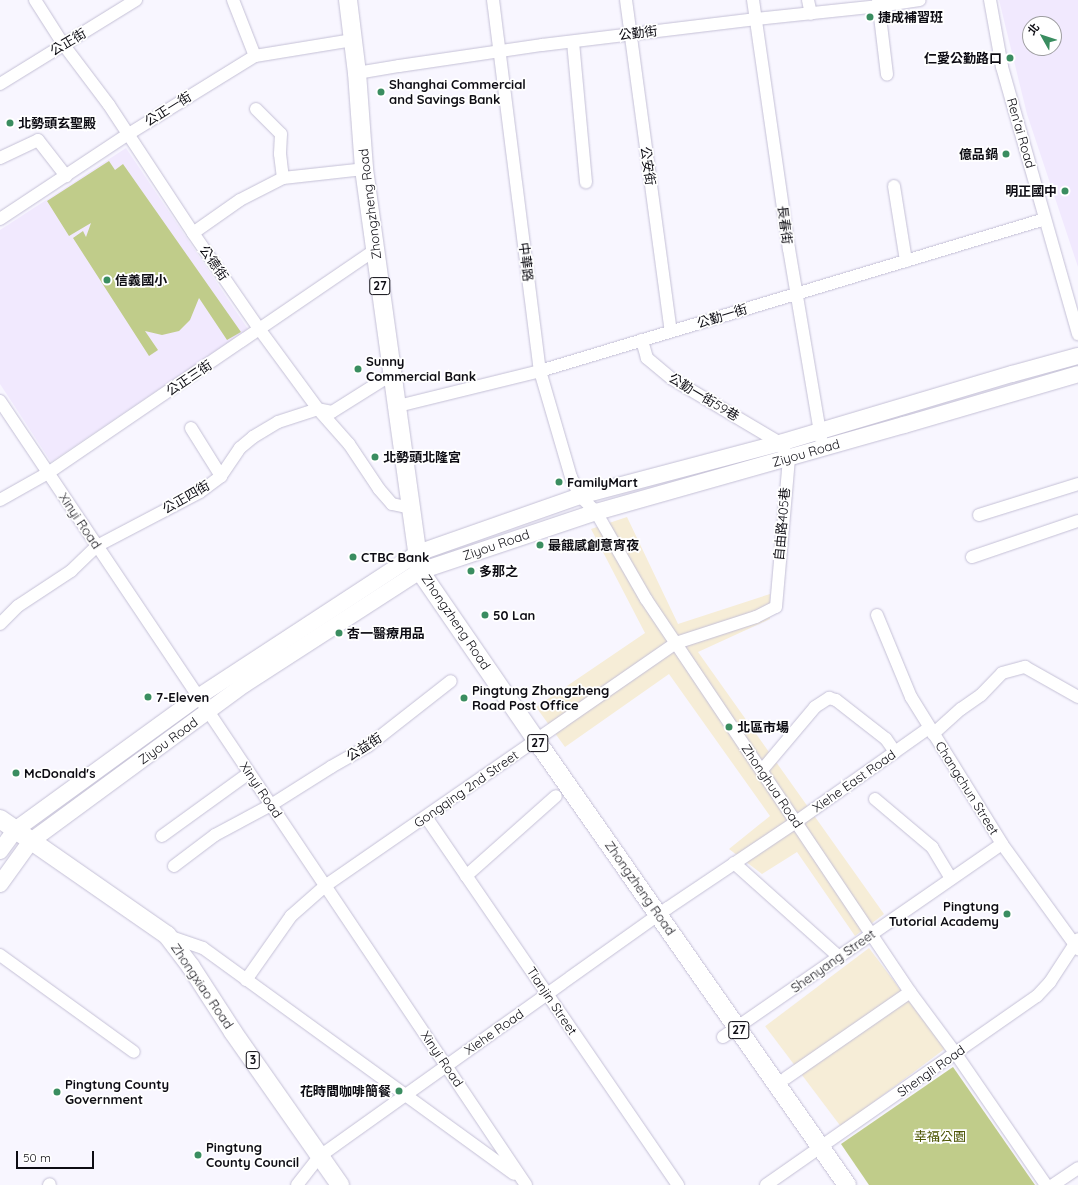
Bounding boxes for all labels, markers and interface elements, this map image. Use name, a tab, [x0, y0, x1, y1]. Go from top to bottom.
place label: 捷成補習班	[878, 9, 943, 25]
marker: 捷成補習班	[865, 12, 875, 22]
north arrow	[1022, 16, 1062, 56]
text: 北	[1025, 20, 1042, 38]
street label: 公勤街	[618, 23, 658, 43]
street label: 公正街	[47, 25, 89, 59]
place label: 仁愛公勤路口	[924, 50, 1002, 66]
marker: 仁愛公勤路口	[1005, 53, 1015, 63]
place label: Shanghai Commercial and Savings Bank	[389, 77, 526, 108]
marker: Shanghai Commercial and Savings Bank	[376, 87, 386, 97]
street label: 公正一街	[142, 89, 194, 129]
street label: Ren'ai Road	[1004, 96, 1038, 170]
place label: 北勢頭玄聖殿	[18, 115, 96, 131]
marker: 北勢頭玄聖殿	[5, 118, 15, 128]
street label: 公安街	[638, 146, 658, 186]
place label: 億品鍋	[959, 146, 998, 162]
street label: Zhongzheng Road	[355, 148, 385, 260]
marker: 億品鍋	[1001, 149, 1011, 159]
place label: 明正國中	[1005, 183, 1057, 199]
marker: 明正國中	[1060, 186, 1070, 196]
street label: 長春街	[775, 205, 795, 245]
street label: 中華路	[516, 242, 536, 282]
street label: 公德街	[196, 243, 232, 283]
place label: 信義國小	[115, 272, 167, 288]
marker: 信義國小	[102, 275, 112, 285]
road number: 27	[369, 276, 391, 296]
street label: 公勤一街	[695, 301, 749, 331]
place label: Sunny Commercial Bank	[366, 354, 476, 385]
street label: 公正三街	[163, 357, 215, 399]
marker: Sunny Commercial Bank	[353, 364, 363, 374]
street label: 公勤一街59巷	[666, 370, 742, 424]
street label: Ziyou Road	[770, 436, 842, 470]
place label: 北勢頭北隆宮	[383, 449, 461, 465]
marker: 北勢頭北隆宮	[370, 452, 380, 462]
place label: FamilyMart	[567, 474, 638, 490]
street label: 公正四街	[160, 477, 212, 517]
marker: FamilyMart	[554, 477, 564, 487]
street label: 自由路405巷	[771, 487, 793, 561]
street label: Xinyi Road	[56, 490, 104, 552]
street label: Ziyou Road	[461, 526, 531, 564]
place label: 最餓感創意宵夜	[548, 537, 639, 553]
marker: 最餓感創意宵夜	[535, 540, 545, 550]
place label: CTBC Bank	[361, 549, 429, 565]
marker: CTBC Bank	[348, 552, 358, 562]
place label: 多那之	[479, 563, 518, 579]
marker: 多那之	[466, 566, 476, 576]
street label: Zhongzheng Road	[418, 571, 494, 673]
place label: 50 Lan	[493, 607, 535, 623]
marker: 50 Lan	[480, 610, 490, 620]
place label: 杏一醫療用品	[347, 625, 425, 641]
marker: 杏一醫療用品	[334, 628, 344, 638]
place label: Pingtung Zhongzheng Road Post Office	[472, 683, 609, 714]
place label: 7-Eleven	[156, 689, 209, 705]
marker: 7-Eleven	[143, 692, 153, 702]
marker: Pingtung Zhongzheng Road Post Office	[459, 693, 469, 703]
street label: Ziyou Road	[135, 714, 201, 768]
place label: 北區市場	[737, 719, 789, 735]
marker: 北區市場	[724, 722, 734, 732]
street label: 公益街	[343, 730, 385, 764]
road number: 27	[527, 733, 549, 753]
street label: Changchun Street	[932, 738, 1002, 838]
street label: Zhonghua Road	[738, 741, 806, 831]
street label: Gongqing 2nd Street	[411, 747, 521, 831]
street label: Xiehe East Road	[809, 747, 899, 815]
street label: Xinyi Road	[237, 759, 285, 821]
place label: McDonald's	[24, 765, 95, 781]
marker: McDonald's	[11, 768, 21, 778]
street label: Zhongzheng Road	[602, 838, 678, 938]
place label: Pingtung Tutorial Academy	[889, 899, 999, 930]
marker: Pingtung Tutorial Academy	[1002, 909, 1012, 919]
street label: Shenyang Street	[788, 926, 878, 996]
street label: Zhongxiao Road	[168, 940, 236, 1032]
street label: Tianjin Street	[523, 964, 581, 1038]
street label: Xiehe Road	[461, 1006, 527, 1058]
road number: 27	[728, 1020, 750, 1040]
street label: Xinyi Road	[418, 1028, 466, 1090]
street label: Shengli Road	[894, 1042, 968, 1100]
road number: 3	[245, 1050, 261, 1070]
place label: Pingtung County Government	[65, 1077, 169, 1108]
place label: 花時間咖啡簡餐	[300, 1083, 391, 1099]
marker: 花時間咖啡簡餐	[394, 1086, 404, 1096]
marker: Pingtung County Government	[52, 1087, 62, 1097]
park label: 幸福公園	[914, 1128, 966, 1144]
place label: Pingtung County Council	[206, 1140, 299, 1171]
scale bar	[18, 1143, 96, 1169]
text: 50 m	[23, 1150, 51, 1165]
marker: Pingtung County Council	[193, 1150, 203, 1160]

